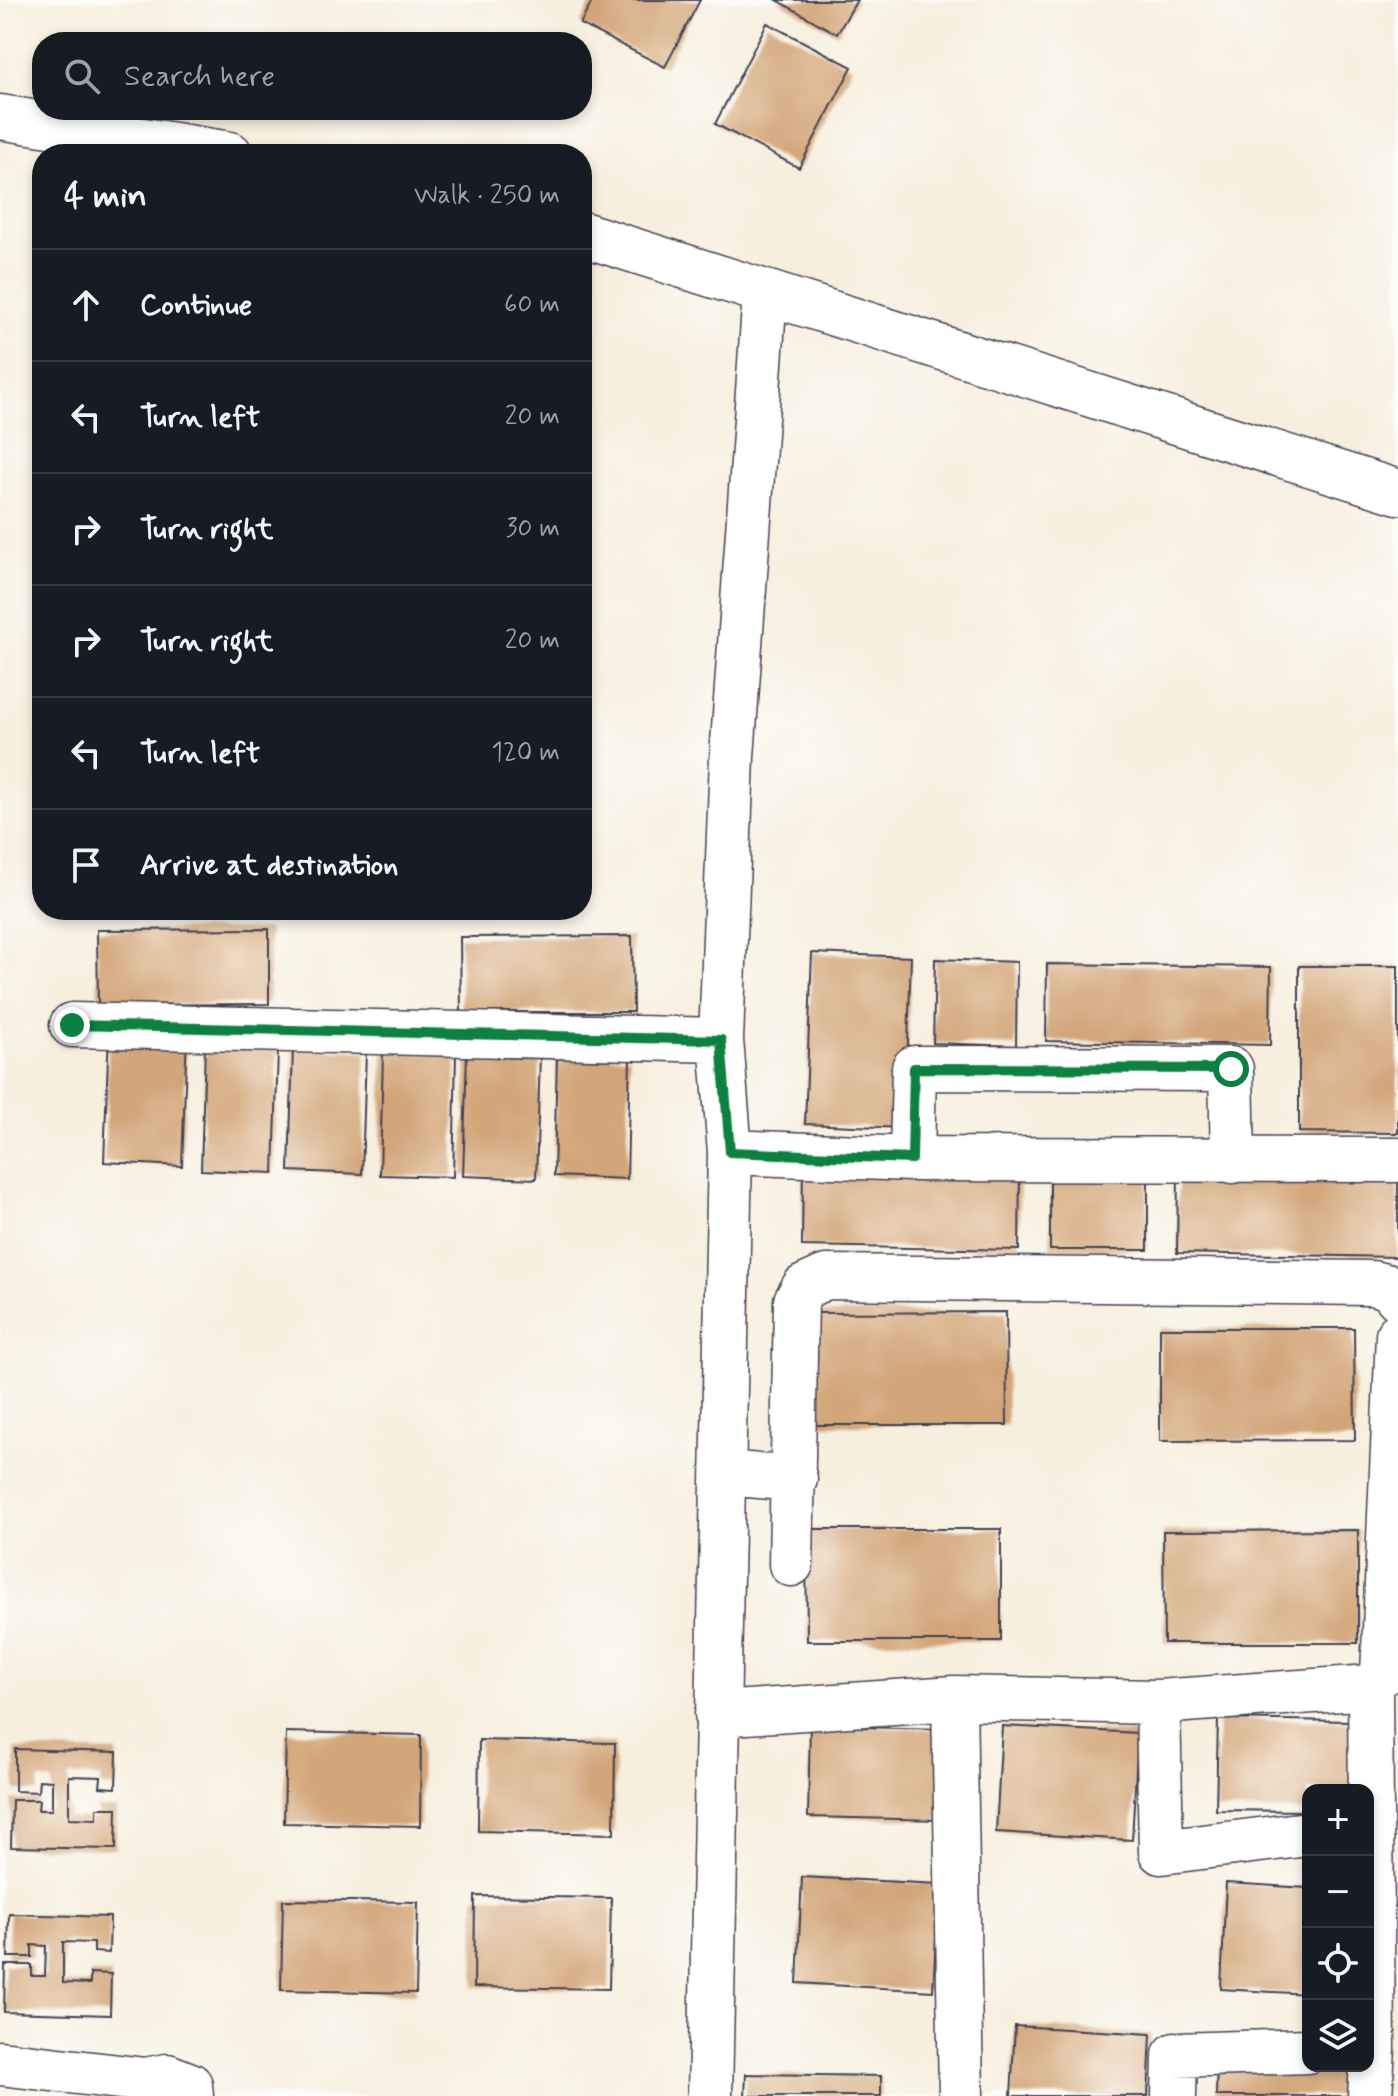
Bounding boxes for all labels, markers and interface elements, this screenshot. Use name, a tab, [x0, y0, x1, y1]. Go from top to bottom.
search box	[32, 32, 592, 120]
icon: search	[60, 54, 104, 98]
text: Search here	[124, 57, 275, 96]
text: 4 min	[64, 174, 147, 219]
text: Walk · 250 m	[414, 179, 560, 213]
icon: ahead	[64, 283, 108, 327]
text: Continue	[140, 286, 252, 325]
text: 60 m	[504, 288, 560, 322]
icon: left	[64, 395, 108, 439]
text: Turn left	[140, 398, 260, 437]
text: 20 m	[505, 400, 560, 434]
icon: right	[64, 507, 108, 551]
text: Turn right	[140, 510, 273, 549]
text: 30 m	[506, 512, 560, 546]
icon: right	[64, 619, 108, 663]
text: Turn right	[140, 622, 273, 661]
text: 20 m	[505, 624, 560, 658]
icon: left	[64, 731, 108, 775]
text: Turn left	[140, 734, 260, 773]
text: 120 m	[491, 736, 560, 770]
icon: arrive	[64, 843, 108, 887]
text: Arrive at destination	[140, 846, 398, 885]
route end	[54, 1007, 90, 1043]
route start	[1213, 1051, 1249, 1087]
map controls	[1302, 1784, 1374, 2072]
button: +	[1302, 1784, 1374, 1856]
button: −	[1302, 1856, 1374, 1928]
button: locate	[1302, 1928, 1374, 2000]
button: layers	[1302, 2000, 1374, 2072]

